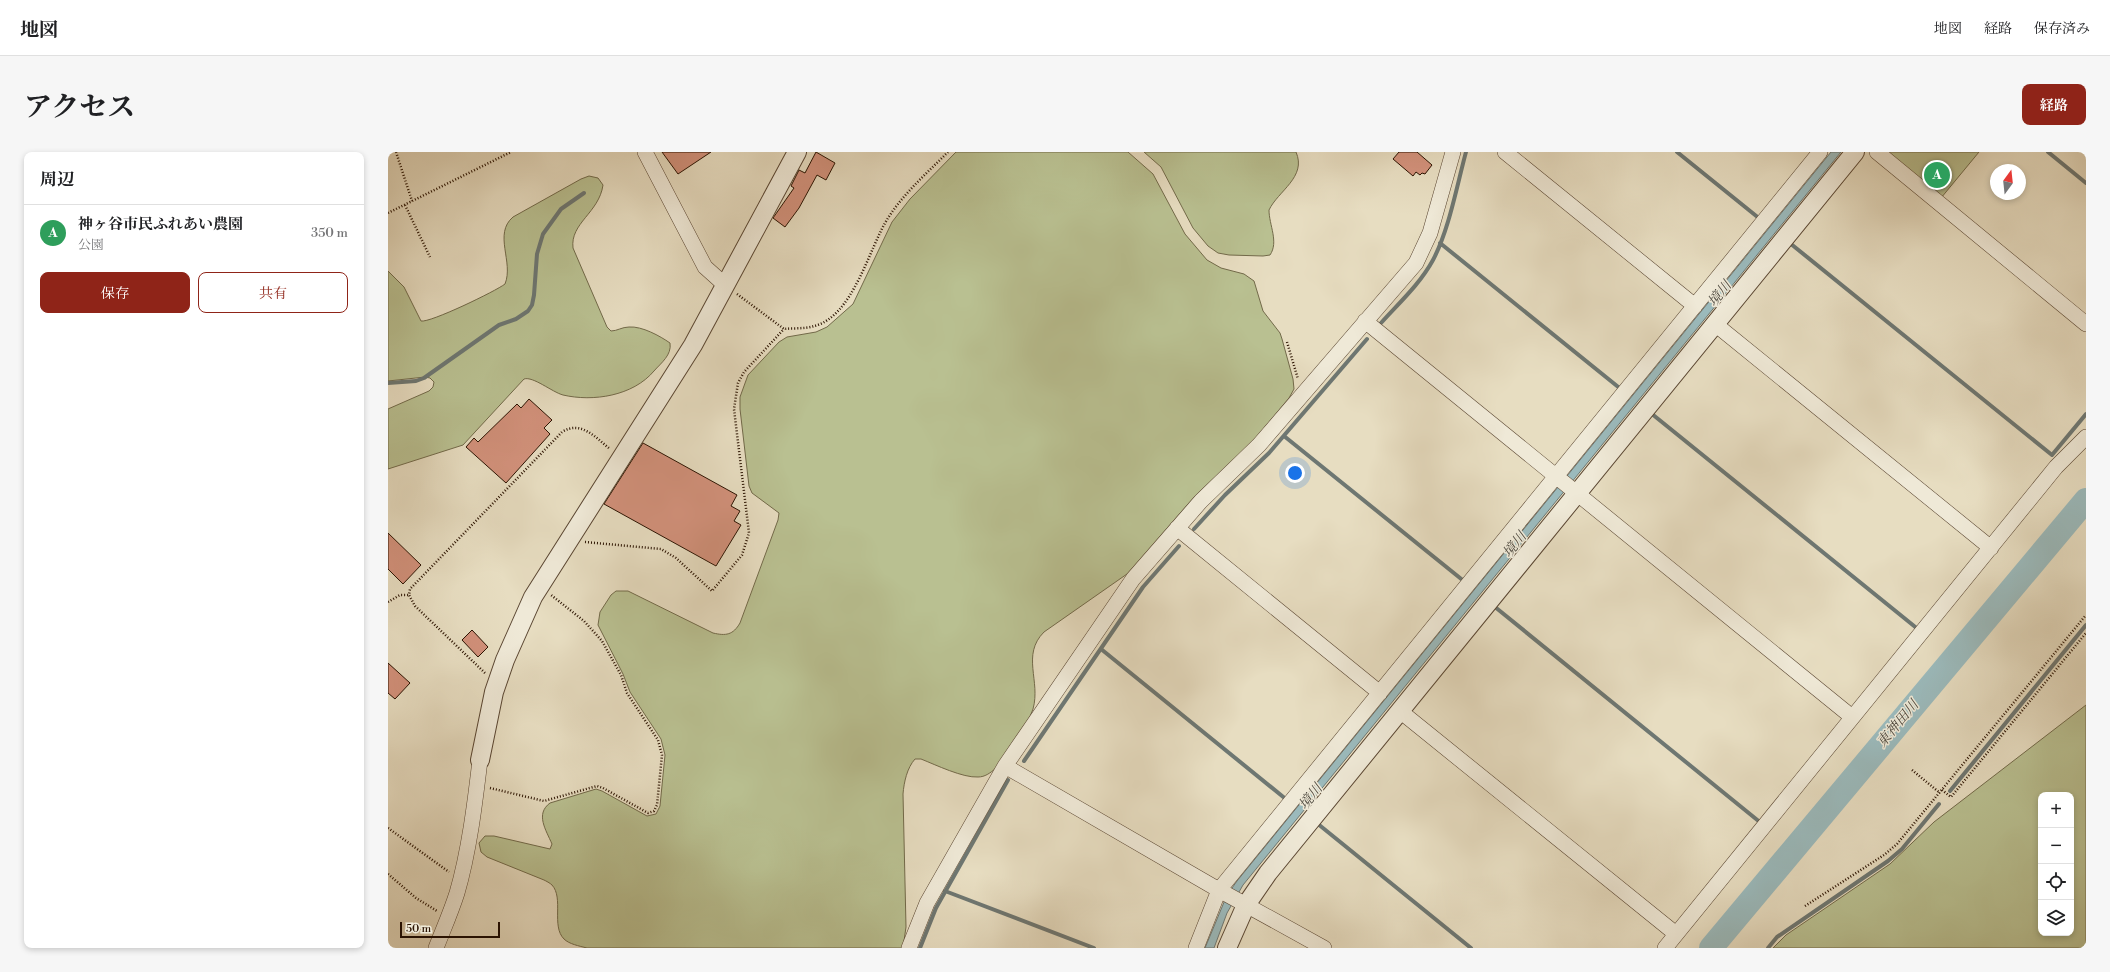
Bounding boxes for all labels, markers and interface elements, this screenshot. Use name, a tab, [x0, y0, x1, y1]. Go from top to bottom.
text: 地図	[20, 18, 58, 42]
text: 地図	[1934, 20, 1962, 38]
text: 経路	[1984, 20, 2012, 38]
text: 保存済み	[2034, 20, 2090, 38]
button: 経路	[2022, 84, 2086, 125]
text: アクセス	[24, 90, 135, 125]
pin: A	[1924, 160, 1950, 190]
north arrow	[1990, 164, 2026, 200]
text: 周辺	[40, 169, 74, 191]
text: 神ヶ谷市民ふれあい農園	[78, 215, 243, 234]
text: A	[48, 225, 58, 241]
text: 350 m	[311, 225, 348, 241]
text: 公園	[78, 237, 104, 253]
button: 保存	[40, 272, 190, 313]
button: 共有	[198, 272, 348, 313]
water label: 境川	[1704, 276, 1737, 311]
your location	[1285, 463, 1305, 483]
water label: 境川	[1499, 527, 1532, 562]
water label: 東神田川	[1873, 695, 1924, 751]
water label: 境川	[1295, 779, 1328, 814]
map controls	[2038, 792, 2074, 936]
button: +	[2038, 792, 2074, 828]
button: −	[2038, 828, 2074, 864]
button: locate	[2038, 864, 2074, 900]
button: layers	[2038, 900, 2074, 936]
scale bar	[400, 920, 500, 939]
text: 50 m	[406, 922, 431, 936]

